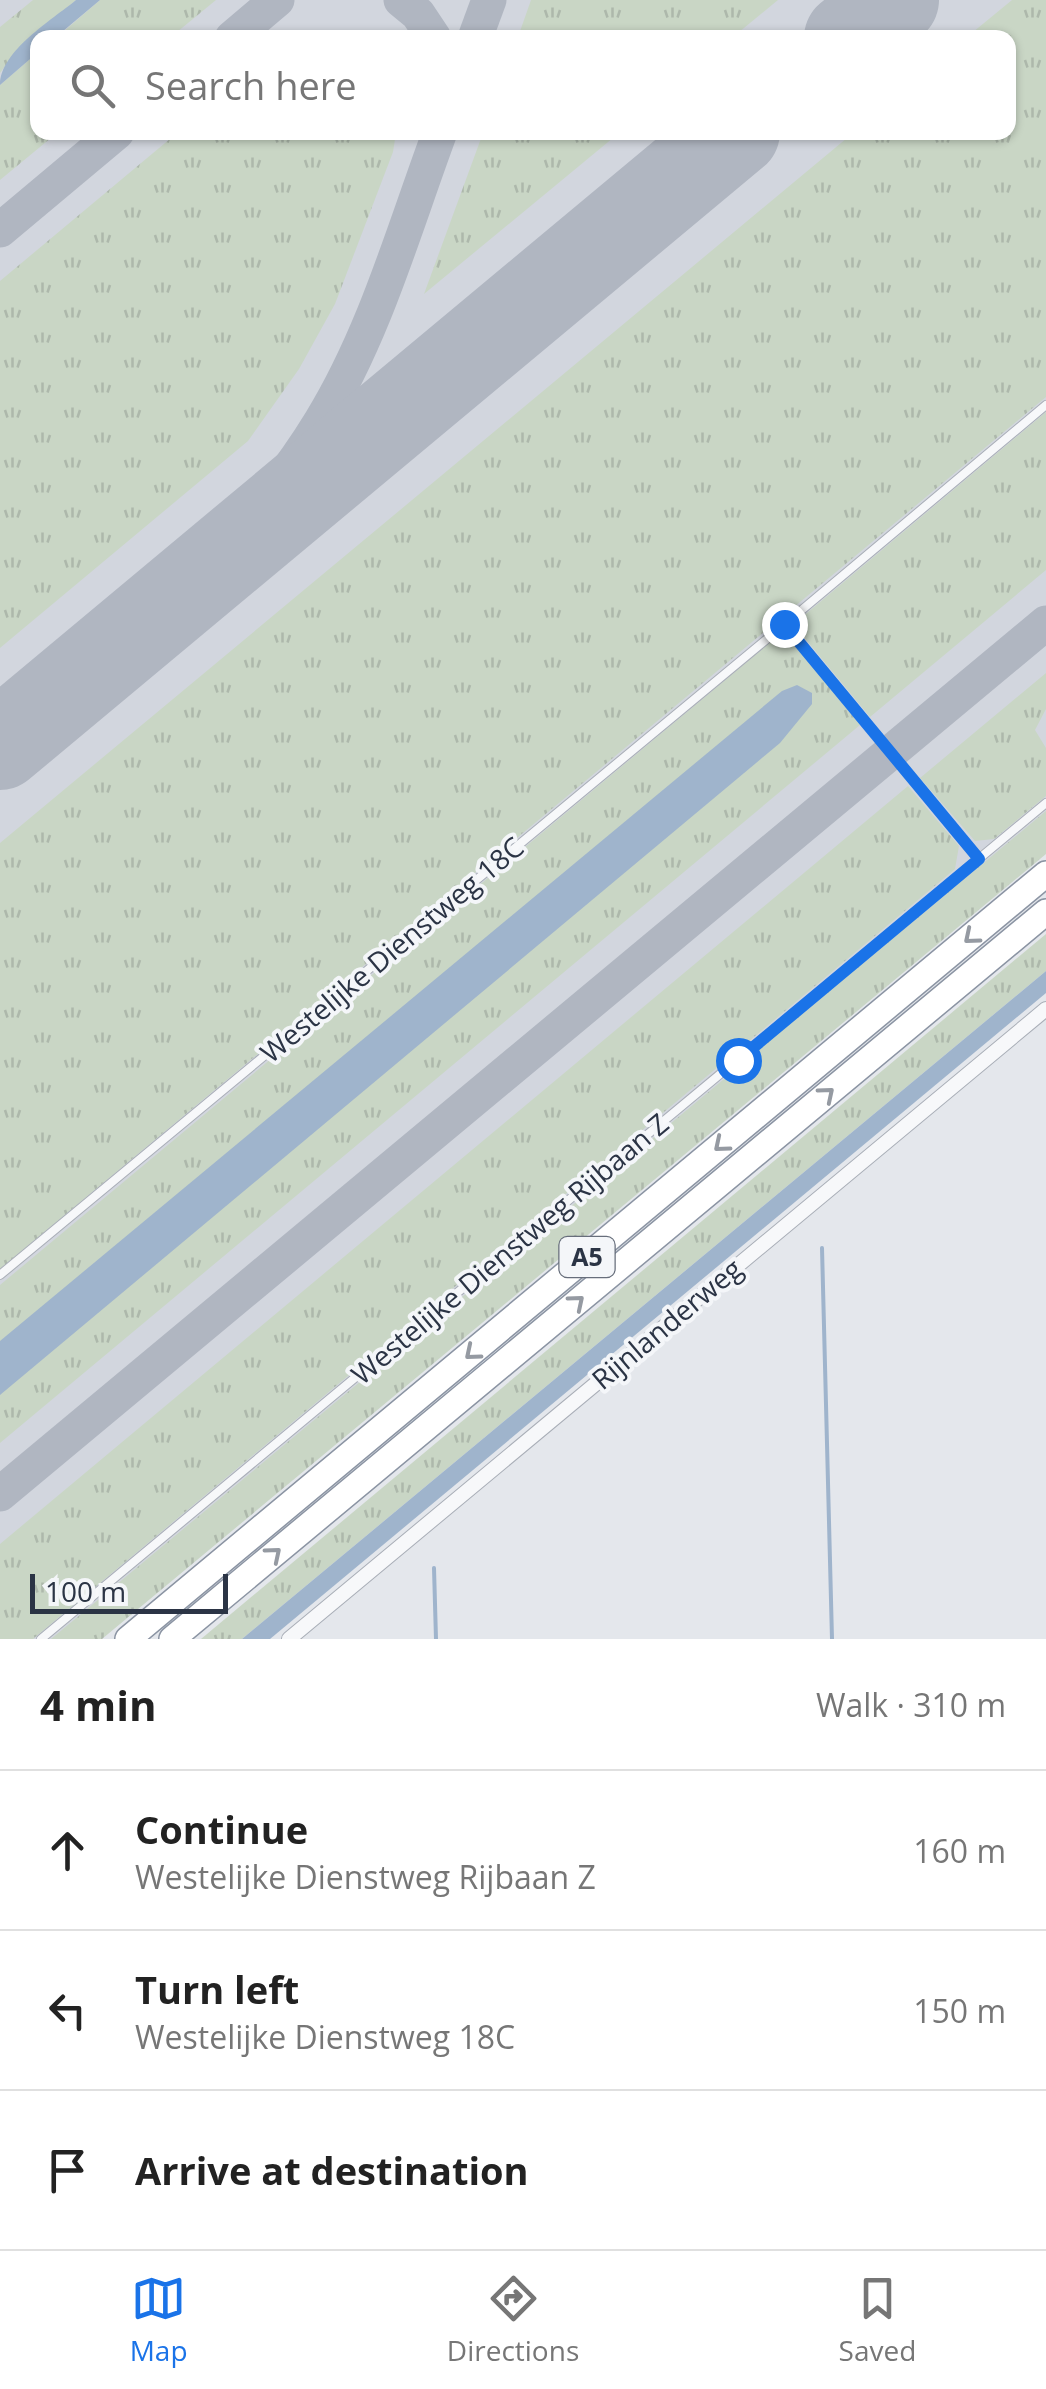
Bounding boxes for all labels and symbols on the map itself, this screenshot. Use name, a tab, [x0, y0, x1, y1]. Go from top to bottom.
route end	[762, 602, 808, 648]
street label: Westelijke Dienstweg 18C	[252, 828, 531, 1071]
one-way arrow	[965, 925, 983, 943]
route start	[716, 1038, 762, 1084]
one-way arrow	[816, 1088, 834, 1106]
street label: Westelijke Dienstweg Rijbaan Z	[343, 1104, 676, 1392]
one-way arrow	[715, 1133, 733, 1151]
road number: A5	[560, 1237, 614, 1277]
street label: Rijnlanderweg	[583, 1249, 750, 1397]
one-way arrow	[566, 1295, 584, 1313]
one-way arrow	[465, 1341, 483, 1359]
one-way arrow	[262, 1548, 280, 1566]
scale bar	[30, 1569, 228, 1614]

